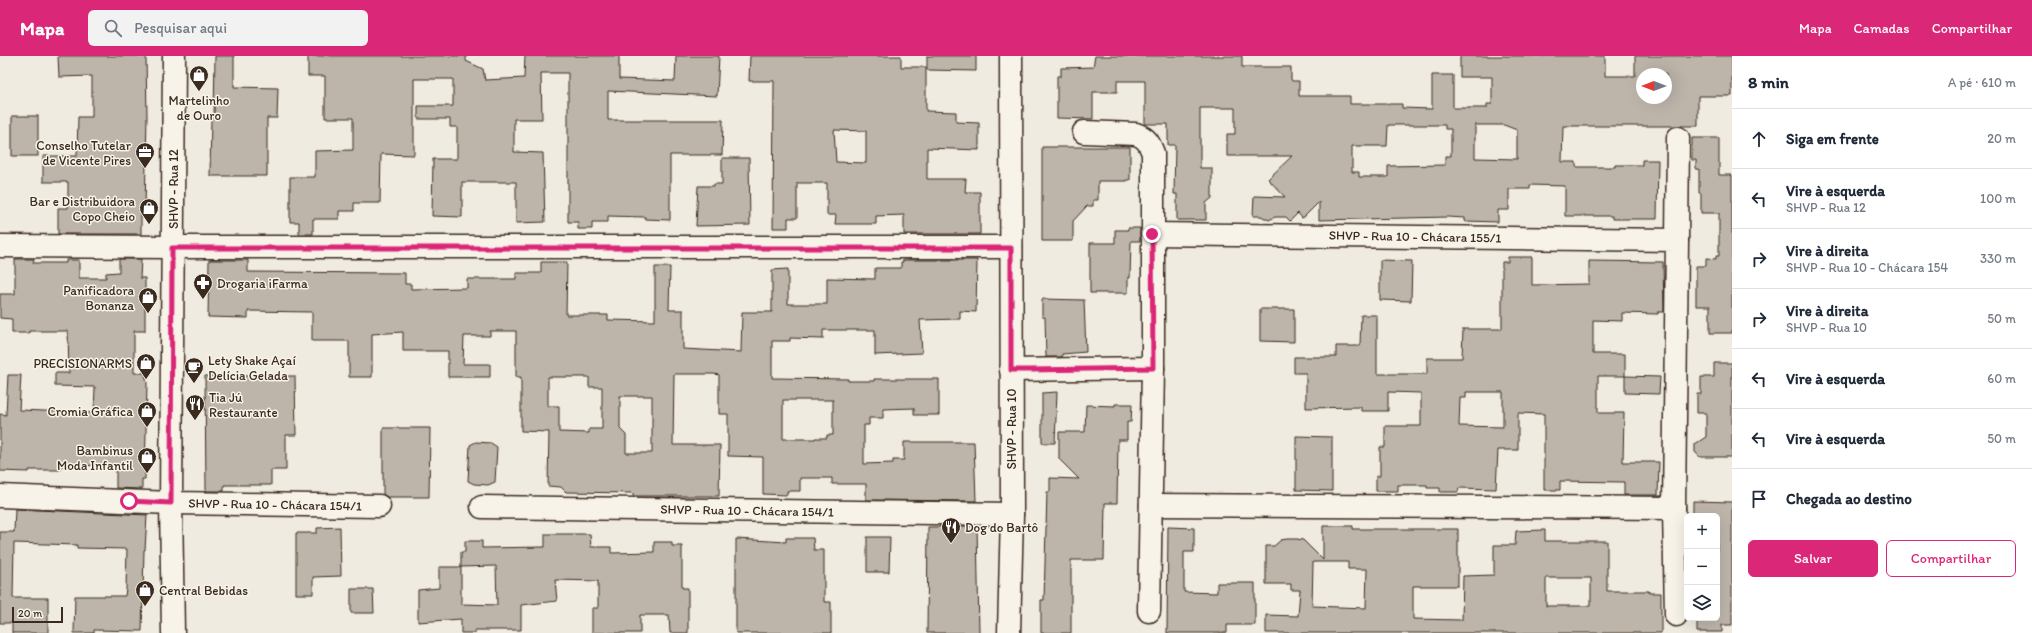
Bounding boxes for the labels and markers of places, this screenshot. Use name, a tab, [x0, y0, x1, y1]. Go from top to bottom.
shop icon: Martelinho de Ouro	[188, 64, 210, 92]
place label: Martelinho de Ouro	[169, 93, 230, 123]
place label: Conselho Tutelar de Vicente Pires	[36, 138, 132, 168]
office icon: Conselho Tutelar de Vicente Pires	[134, 141, 156, 169]
place label: Bar e Distribuidora Copo Cheio	[30, 194, 136, 224]
shop icon: Bar e Distribuidora Copo Cheio	[138, 197, 160, 225]
pharmacy icon: Drogaria iFarma	[192, 272, 214, 300]
place label: Drogaria iFarma	[217, 276, 308, 291]
place label: Panificadora Bonanza	[63, 283, 135, 313]
shop icon: Panificadora Bonanza	[137, 286, 159, 314]
shop icon: PRECISIONARMS	[135, 352, 157, 380]
place label: Lety Shake Açaí Delícia Gelada	[208, 353, 296, 383]
place label: PRECISIONARMS	[33, 356, 132, 371]
cafe icon: Lety Shake Açaí Delícia Gelada	[183, 356, 205, 384]
place label: Tia Jú Restaurante	[209, 390, 278, 420]
restaurant icon: Tia Jú Restaurante	[184, 393, 206, 421]
shop icon: Cromia Gráfica	[136, 400, 158, 428]
place label: Cromia Gráfica	[47, 404, 133, 419]
place label: Bambinus Moda Infantil	[57, 443, 133, 473]
shop icon: Bambinus Moda Infantil	[136, 446, 158, 474]
restaurant icon: Dog do Bartô	[940, 516, 962, 544]
place label: Dog do Bartô	[965, 520, 1039, 535]
shop icon: Central Bebidas	[134, 579, 156, 607]
place label: Central Bebidas	[159, 583, 248, 598]

